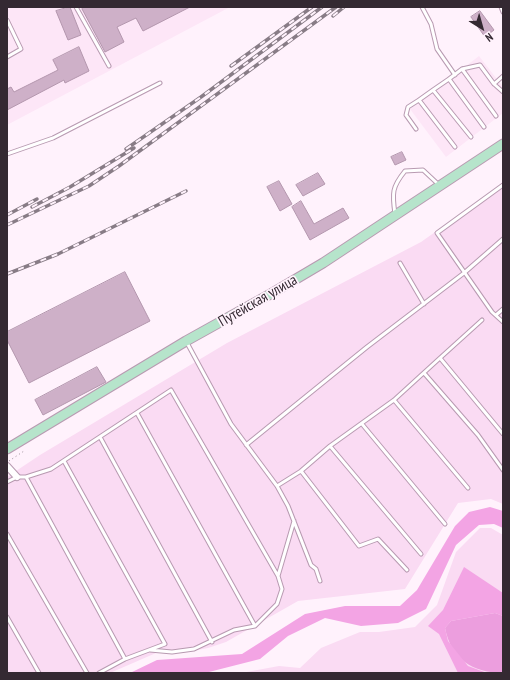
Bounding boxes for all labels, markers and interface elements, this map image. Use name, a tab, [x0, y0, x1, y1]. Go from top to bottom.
north arrow	[462, 8, 502, 48]
text: N	[483, 30, 496, 45]
street label: Путейская улица	[215, 271, 301, 331]

